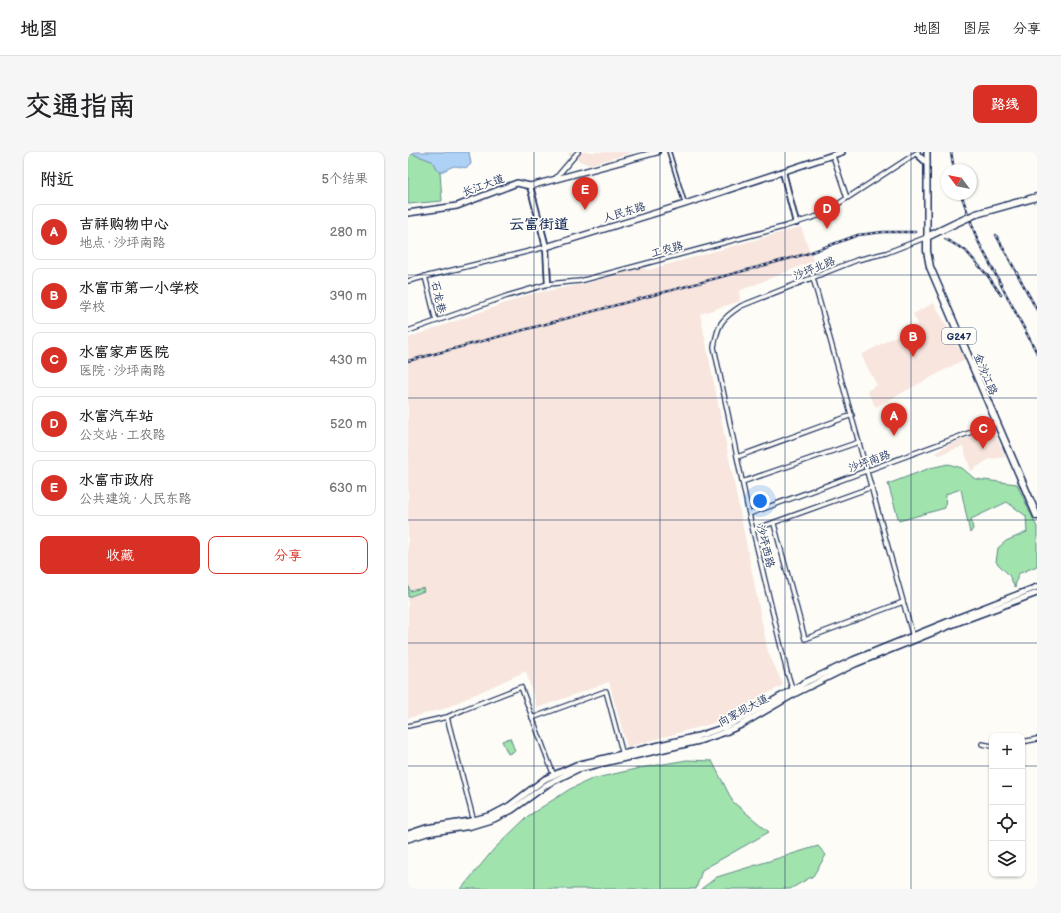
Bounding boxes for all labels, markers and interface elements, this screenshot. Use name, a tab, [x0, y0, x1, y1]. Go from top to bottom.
text: 地图	[20, 18, 58, 41]
text: 地图	[913, 20, 941, 37]
text: 图层	[963, 20, 991, 37]
text: 分享	[1013, 20, 1041, 37]
button: 路线	[973, 85, 1037, 123]
text: 交通指南	[24, 90, 136, 123]
north arrow	[941, 164, 977, 200]
text: 附近	[40, 170, 74, 190]
text: 5个结果	[322, 171, 368, 187]
street label: 长江大道	[460, 172, 506, 199]
pin: E	[572, 177, 598, 210]
pin: D	[814, 196, 840, 229]
street label: 人民东路	[601, 200, 647, 225]
text: 吉祥购物中心	[79, 215, 169, 234]
district label: 云富街道	[509, 215, 569, 234]
text: A	[50, 224, 58, 240]
text: 280 m	[330, 224, 367, 240]
text: 地点 · 沙坪南路	[79, 235, 165, 251]
street label: 工农路	[650, 239, 685, 260]
street label: 沙坪北路	[791, 254, 837, 283]
text: 水富市第一小学校	[79, 279, 199, 298]
street label: 石龙巷	[428, 280, 449, 315]
text: B	[49, 288, 59, 304]
text: 390 m	[330, 288, 367, 304]
text: 学校	[79, 299, 105, 315]
pin: B	[900, 324, 926, 357]
road number: G247	[942, 328, 976, 344]
text: 水富家声医院	[79, 343, 169, 362]
street label: 金沙江路	[971, 351, 1000, 397]
text: C	[49, 352, 59, 368]
text: 430 m	[329, 352, 367, 368]
text: 医院 · 沙坪南路	[79, 363, 165, 379]
pin: A	[881, 403, 907, 436]
text: 水富汽车站	[79, 407, 154, 426]
text: D	[49, 416, 59, 432]
text: 520 m	[330, 416, 367, 432]
pin: C	[970, 416, 996, 449]
text: 公交站 · 工农路	[79, 427, 165, 443]
street label: 沙坪南路	[846, 448, 892, 475]
text: 水富市政府	[79, 471, 154, 490]
text: E	[50, 480, 58, 496]
text: 630 m	[329, 480, 367, 496]
text: 公共建筑 · 人民东路	[79, 491, 191, 507]
your location	[750, 491, 770, 511]
street label: 沙坪西路	[754, 523, 777, 569]
button: 收藏	[40, 536, 200, 574]
button: 分享	[208, 536, 368, 574]
street label: 向家坝大道	[716, 692, 771, 729]
map controls	[989, 733, 1025, 877]
button: +	[989, 733, 1025, 769]
button: −	[989, 769, 1025, 805]
button: locate	[989, 805, 1025, 841]
button: layers	[989, 841, 1025, 877]

